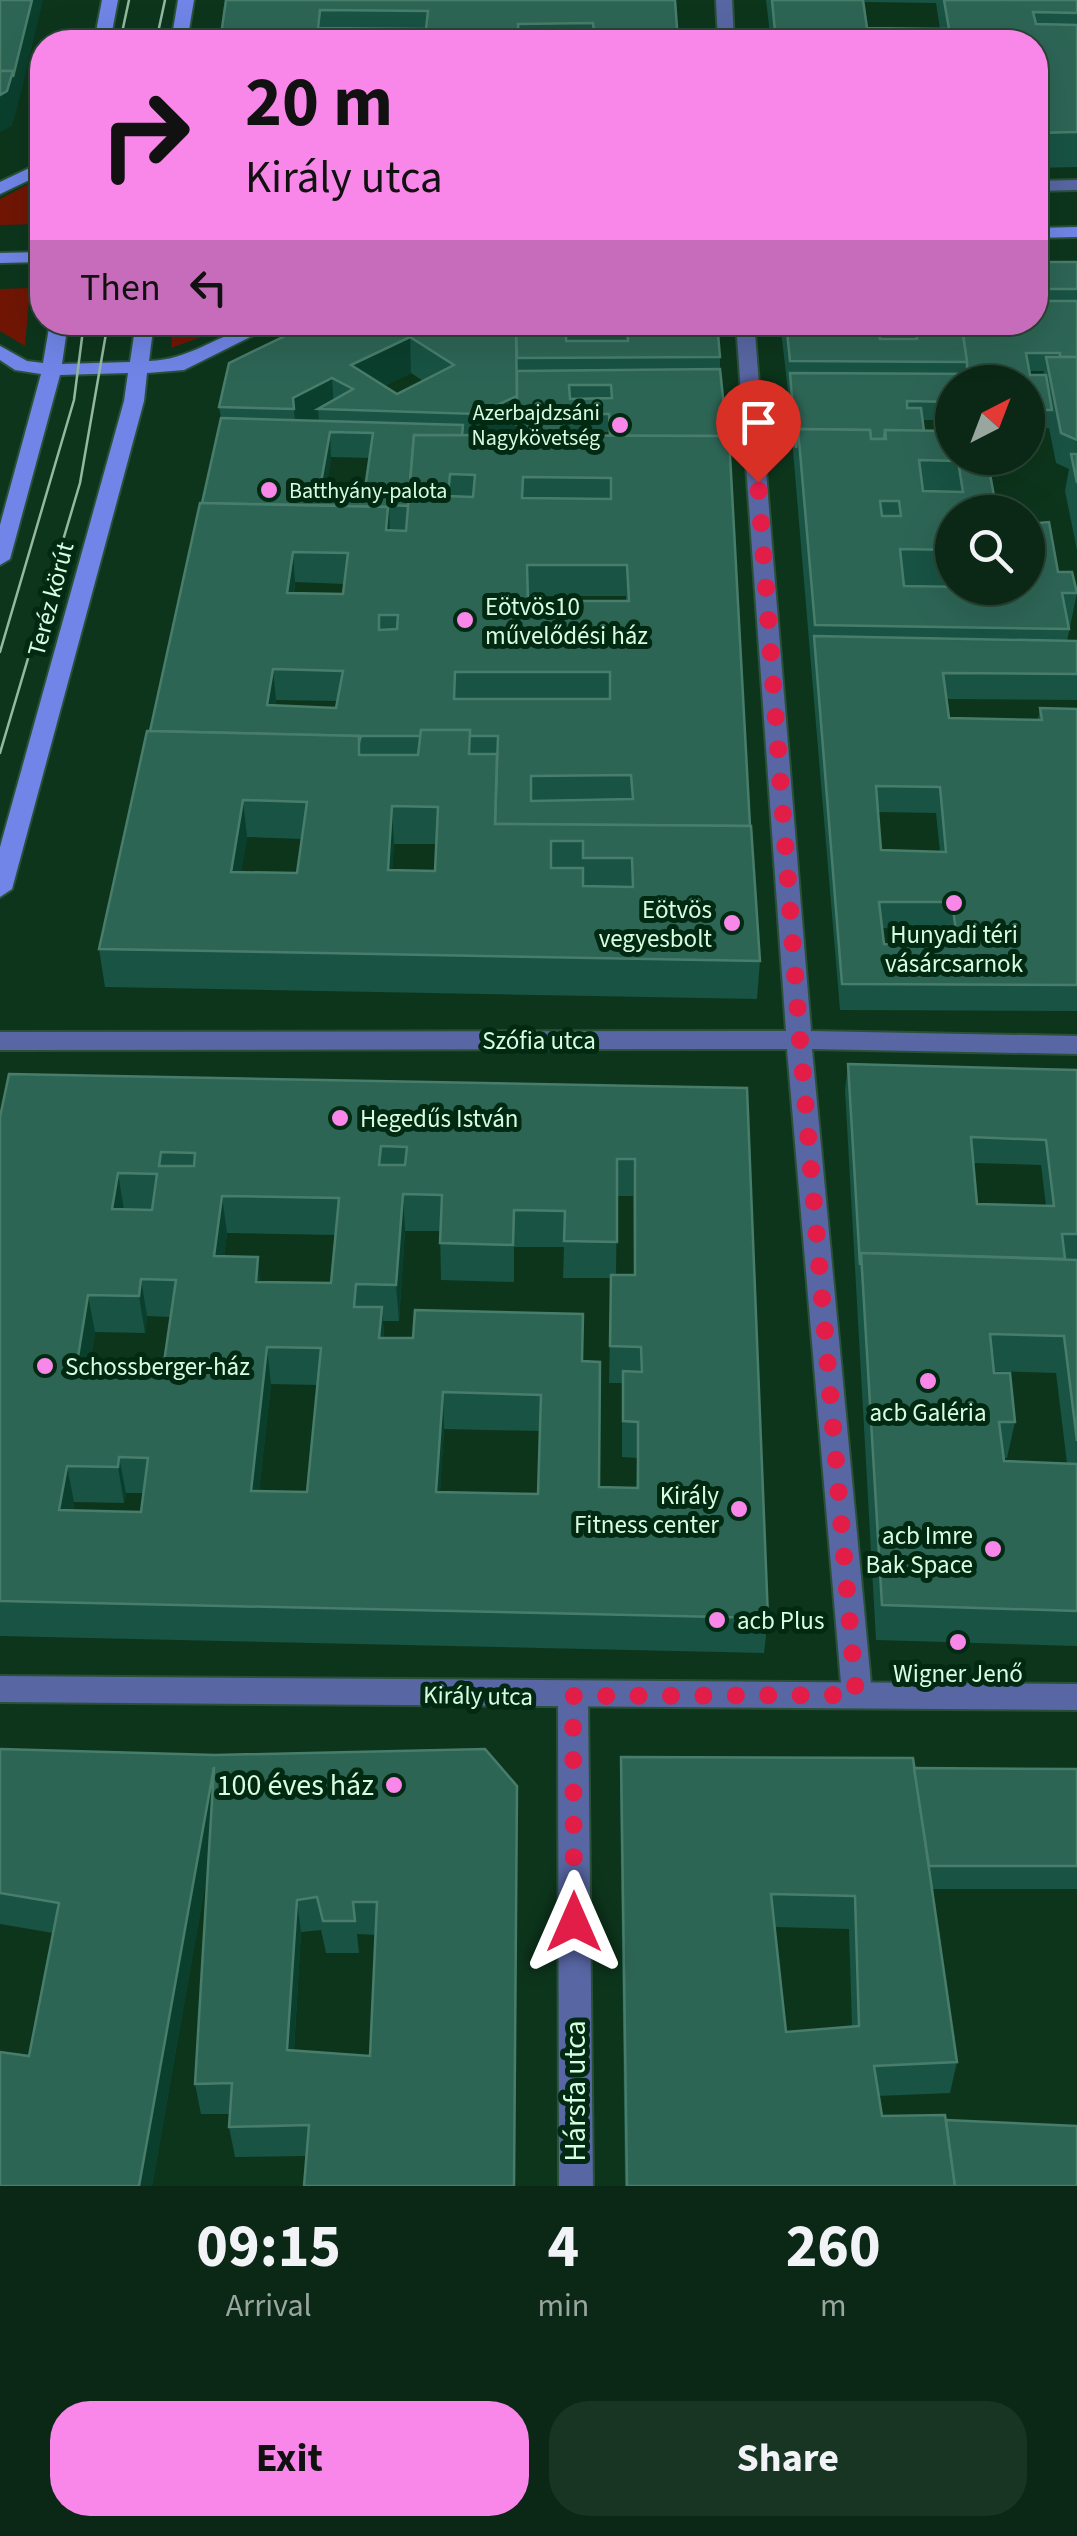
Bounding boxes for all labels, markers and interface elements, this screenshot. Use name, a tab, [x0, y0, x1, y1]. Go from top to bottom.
text: 20 m	[245, 53, 393, 153]
icon: right	[80, 70, 210, 200]
text: Király utca	[245, 146, 443, 210]
icon: left	[181, 260, 236, 315]
text: Then	[80, 261, 161, 315]
north arrow	[935, 365, 1045, 475]
map controls	[935, 365, 1045, 605]
pin	[716, 380, 801, 483]
icon: arrive	[731, 395, 786, 450]
place label: Azerbajdzsáni Nagykövetség	[472, 397, 600, 454]
marker: Azerbajdzsáni Nagykövetség	[609, 414, 631, 436]
place label: Batthyány-palota	[289, 475, 447, 507]
marker: Batthyány-palota	[258, 479, 280, 501]
button: search	[935, 495, 1045, 605]
street label: Teréz körút	[18, 538, 84, 660]
place label: Eötvös10 művelődési ház	[485, 589, 648, 654]
marker: Eötvös10 művelődési ház	[454, 609, 476, 631]
place label: Eötvös vegyesbolt	[599, 892, 713, 957]
marker: Hunyadi téri vásárcsarnok	[943, 892, 965, 914]
marker: Eötvös vegyesbolt	[721, 912, 743, 934]
place label: Hunyadi téri vásárcsarnok	[885, 917, 1024, 982]
street label: Szófia utca	[482, 1023, 596, 1059]
place label: Hegedűs István	[360, 1101, 519, 1137]
marker: Hegedűs István	[329, 1107, 351, 1129]
place label: Schossberger-ház	[65, 1349, 250, 1385]
marker: Schossberger-ház	[34, 1355, 56, 1377]
marker: acb Galéria	[917, 1370, 939, 1392]
place label: acb Galéria	[869, 1395, 987, 1431]
place label: Király Fitness center	[574, 1478, 719, 1543]
marker: Király Fitness center	[728, 1498, 750, 1520]
place label: acb Imre Bak Space	[866, 1518, 973, 1583]
marker: acb Imre Bak Space	[982, 1538, 1004, 1560]
place label: acb Plus	[737, 1603, 824, 1639]
marker: acb Plus	[706, 1609, 728, 1631]
marker: Wigner Jenő	[947, 1631, 969, 1653]
place label: Wigner Jenő	[893, 1656, 1023, 1692]
street label: Király utca	[423, 1677, 533, 1715]
place label: 100 éves ház	[217, 1764, 374, 1807]
marker: 100 éves ház	[383, 1774, 405, 1796]
position arrow	[522, 1870, 626, 1974]
street label: Hársfa utca	[554, 2020, 597, 2162]
text: 09:15	[196, 2205, 341, 2290]
text: 4	[548, 2205, 579, 2290]
text: 260	[786, 2205, 881, 2290]
text: Arrival	[226, 2283, 312, 2329]
text: min	[537, 2283, 589, 2329]
text: m	[820, 2283, 846, 2329]
button: Exit	[50, 2401, 529, 2516]
button: Share	[549, 2401, 1027, 2516]

